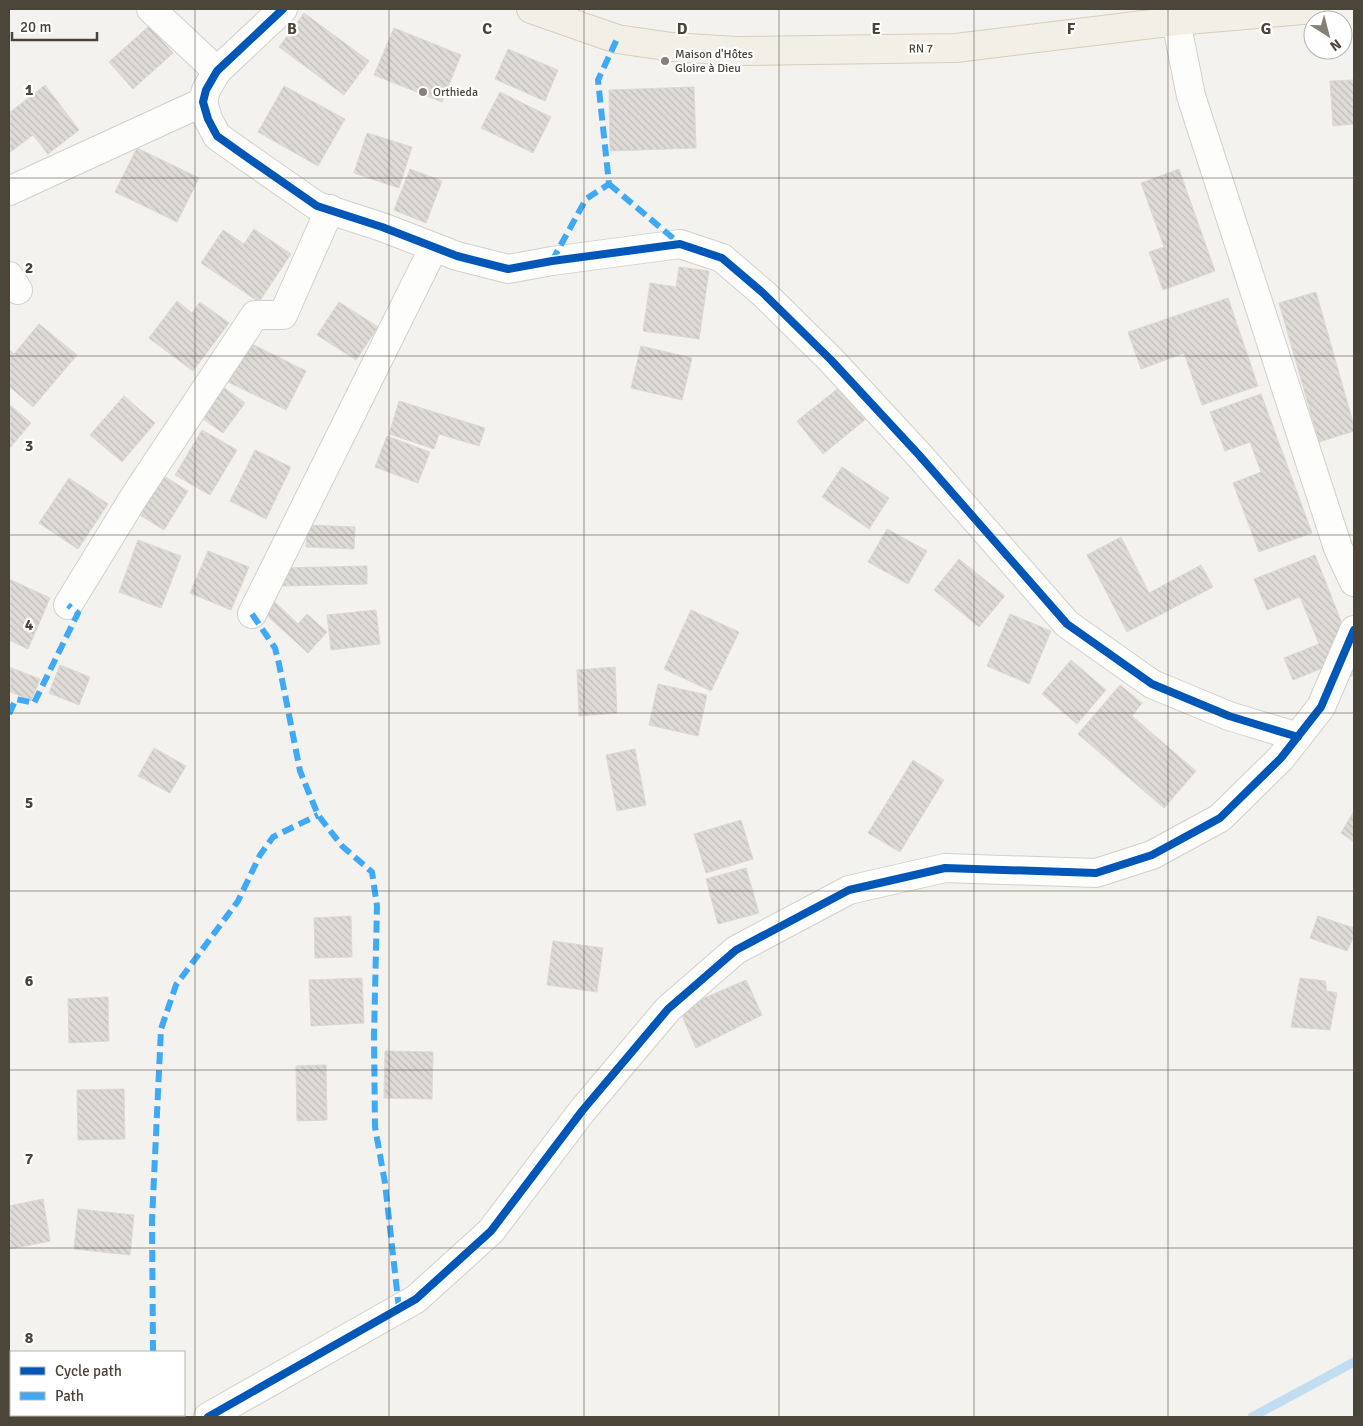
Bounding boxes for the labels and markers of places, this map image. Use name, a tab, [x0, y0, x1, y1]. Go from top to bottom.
place label: Maison d'Hôtes Gloire à Dieu	[675, 47, 753, 76]
marker: Maison d'Hôtes Gloire à Dieu	[659, 55, 671, 67]
place label: Orthieda	[433, 85, 478, 100]
marker: Orthieda	[417, 86, 429, 98]

